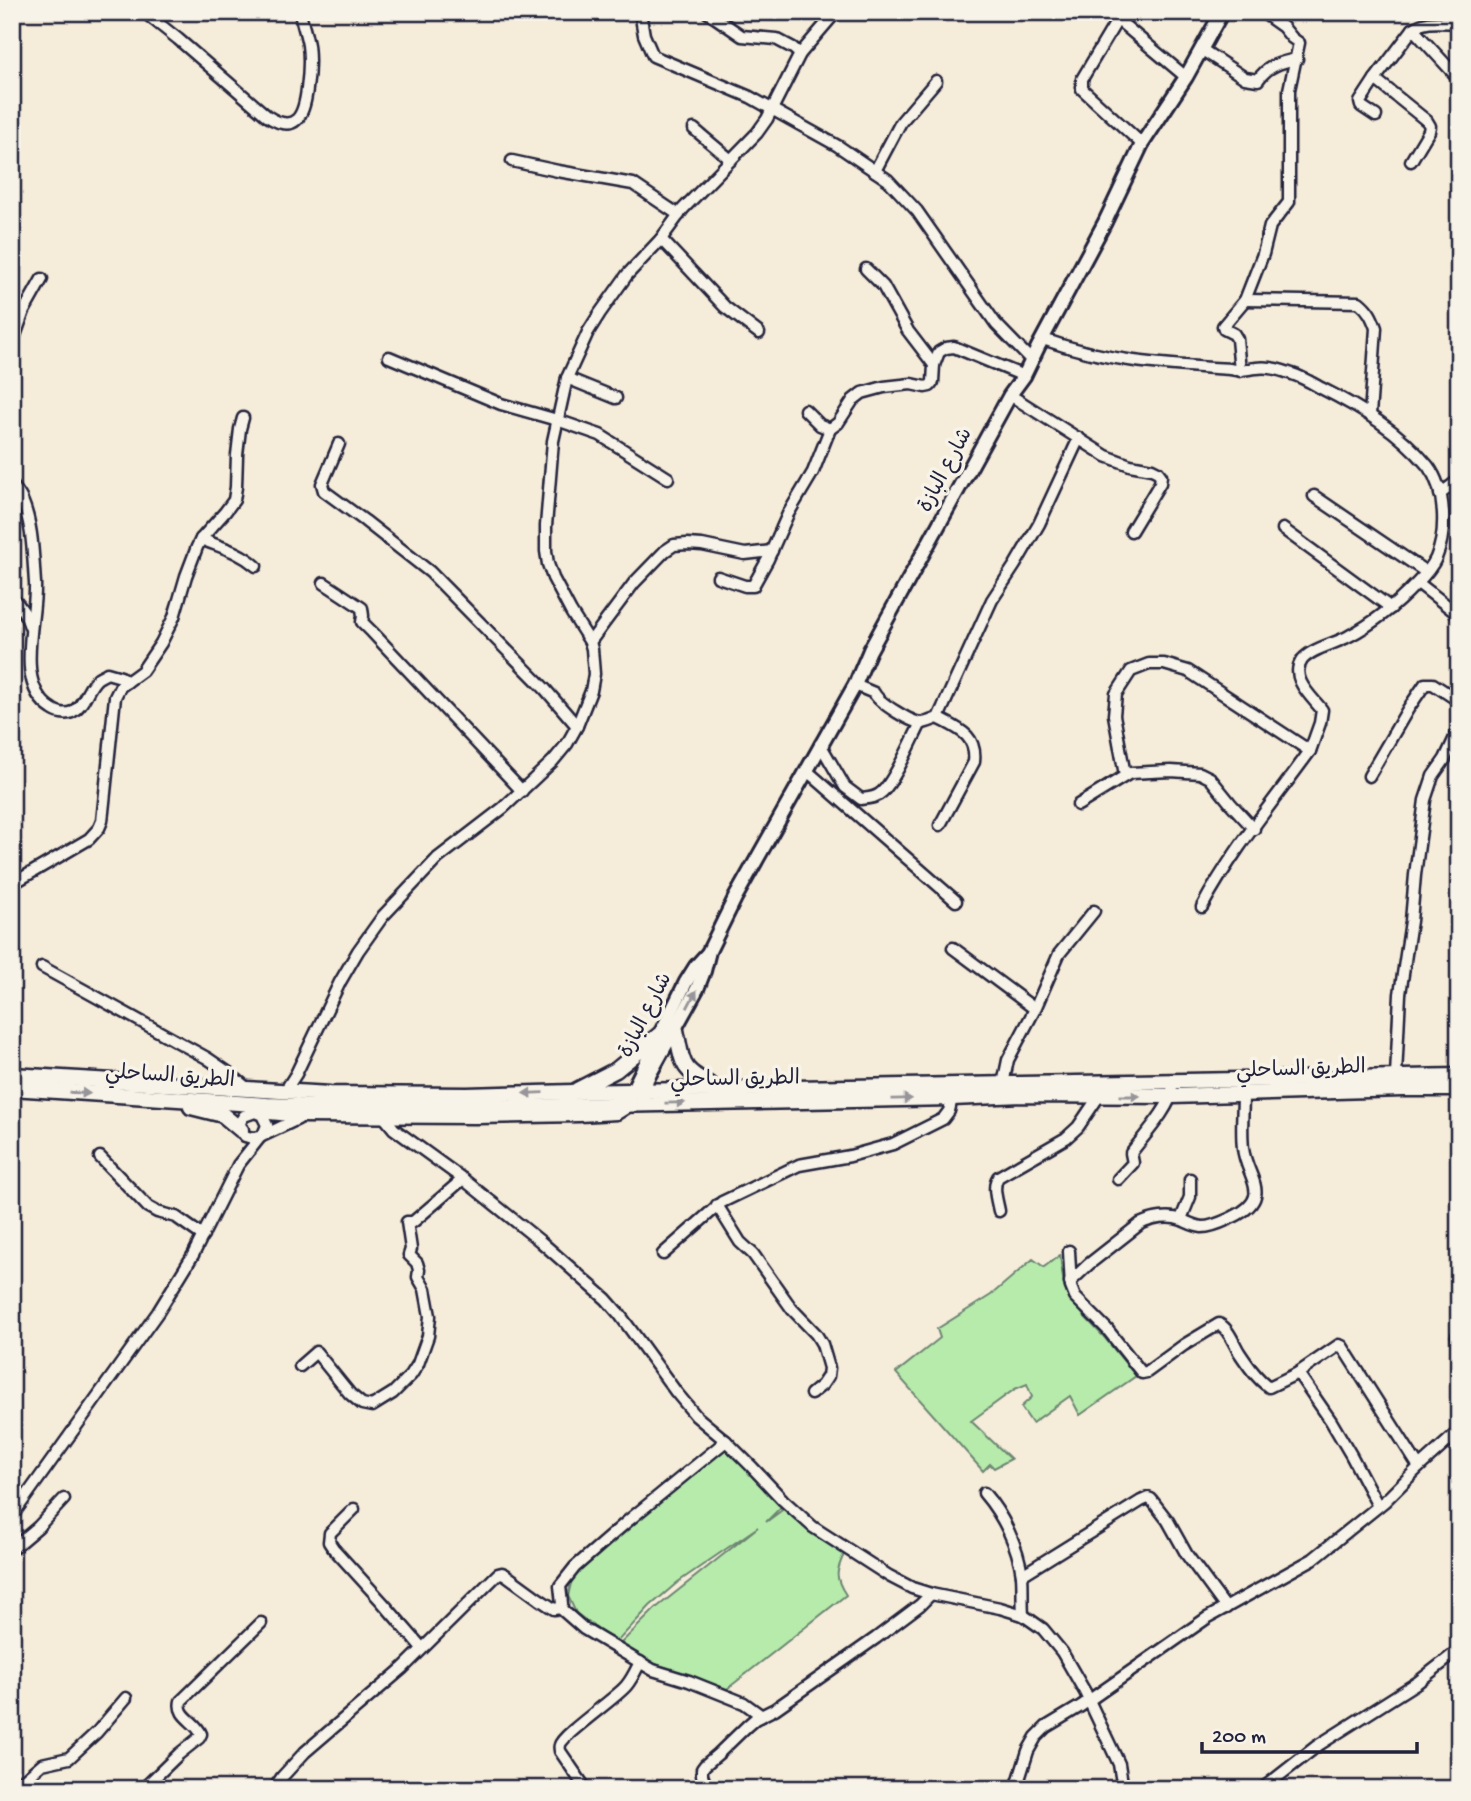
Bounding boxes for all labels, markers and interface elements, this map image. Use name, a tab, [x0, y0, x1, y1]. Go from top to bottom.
street label: شارع البازة	[914, 424, 980, 518]
street label: شارع البازة	[615, 969, 679, 1063]
one-way arrow	[686, 989, 698, 1009]
street label: الطريق الساحلي	[1236, 1056, 1366, 1089]
street label: الطريق الساحلي	[104, 1061, 236, 1098]
street label: الطريق الساحلي	[670, 1067, 800, 1098]
one-way arrow	[70, 1087, 92, 1098]
one-way arrow	[522, 1087, 544, 1099]
one-way arrow	[1119, 1090, 1141, 1102]
one-way arrow	[892, 1093, 914, 1105]
one-way arrow	[664, 1097, 686, 1109]
scale bar	[1202, 1710, 1417, 1754]
text: 200 m	[1212, 1726, 1266, 1751]

